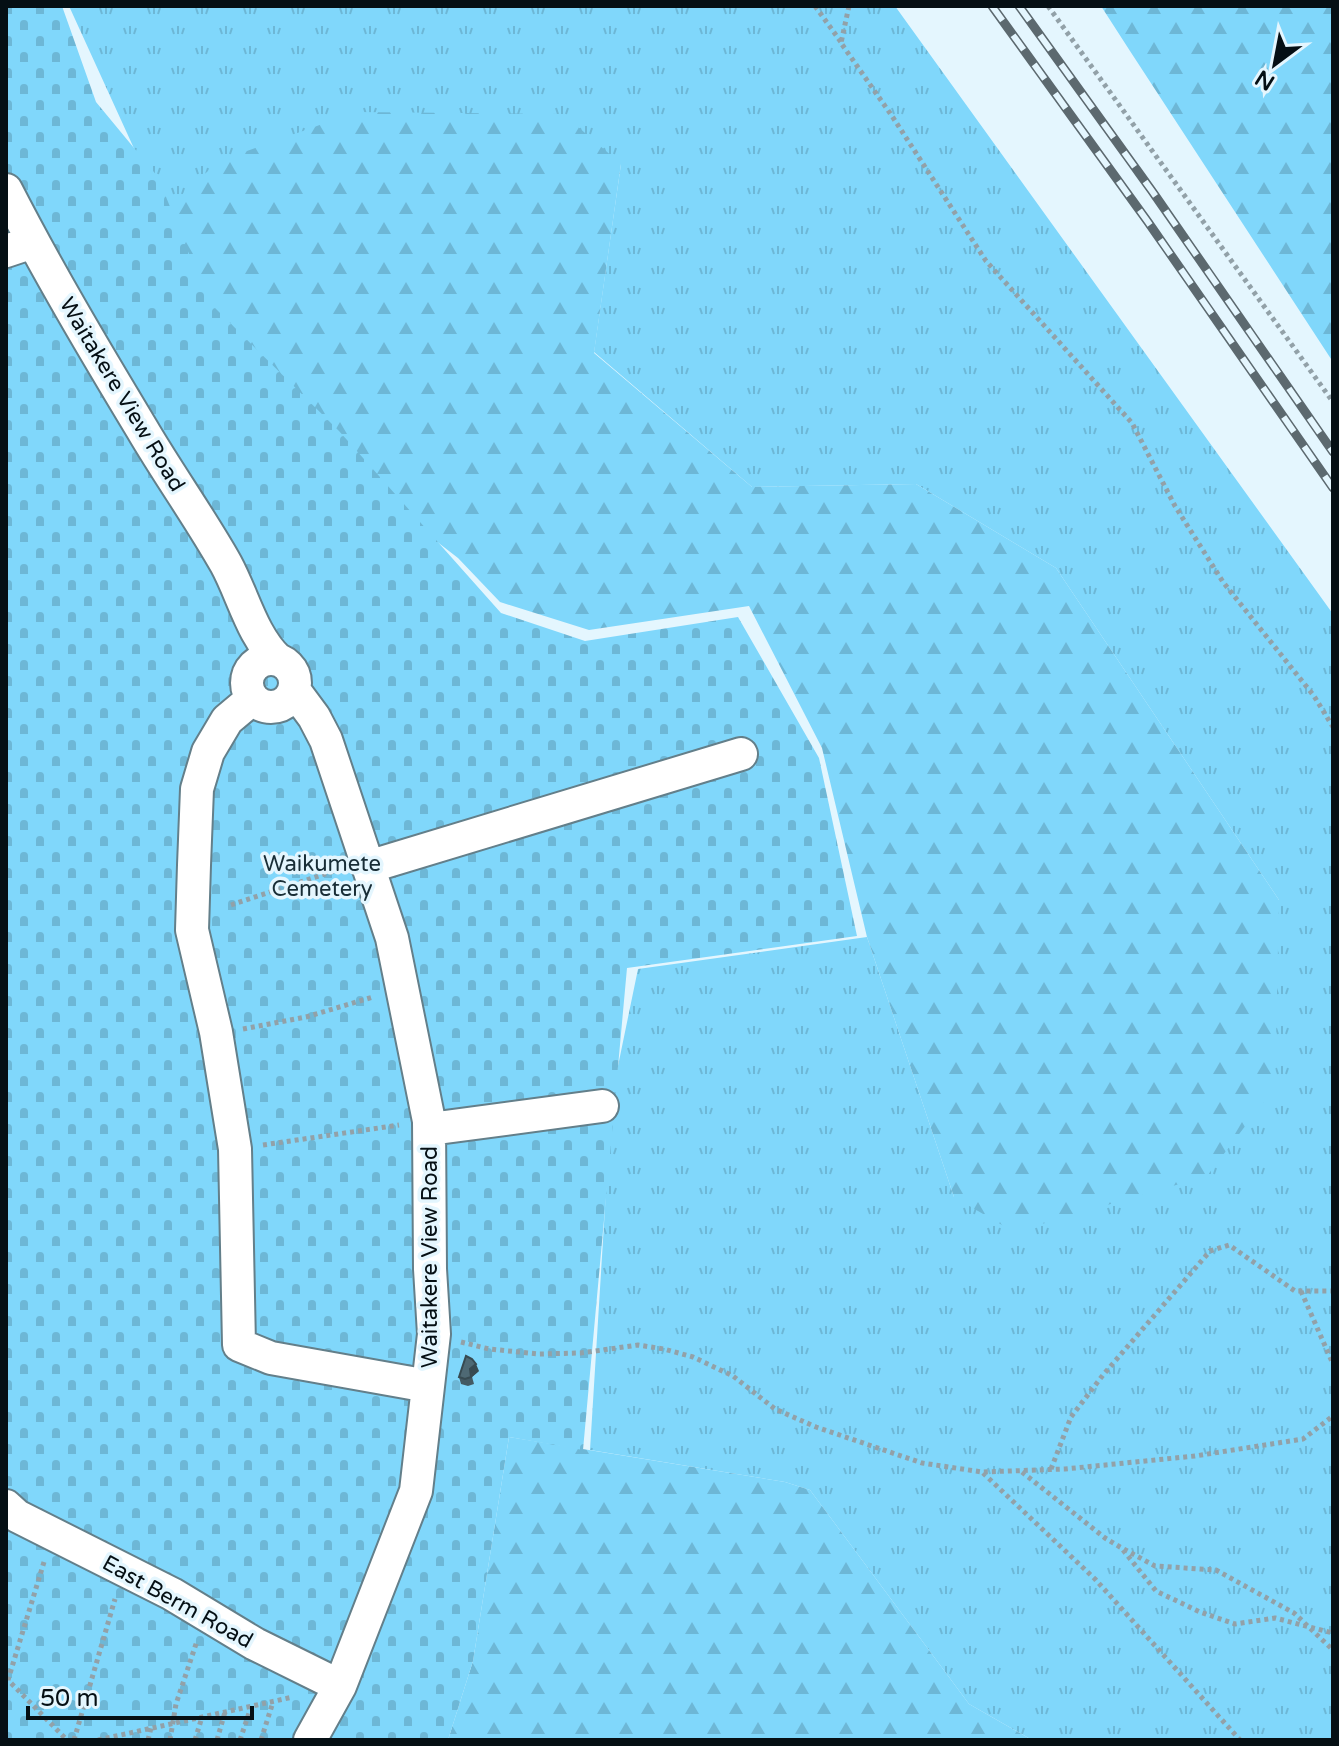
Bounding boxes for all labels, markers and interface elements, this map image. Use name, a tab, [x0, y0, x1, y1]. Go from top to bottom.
north arrow	[1235, 24, 1315, 104]
text: N	[1251, 64, 1279, 96]
street label: Waitakere View Road	[54, 293, 190, 496]
park label: Waikumete Cemetery	[263, 851, 381, 902]
street label: Waitakere View Road	[417, 1146, 443, 1368]
street label: East Berm Road	[98, 1550, 257, 1654]
scale bar	[28, 1670, 252, 1720]
text: 50 m	[40, 1684, 98, 1713]

